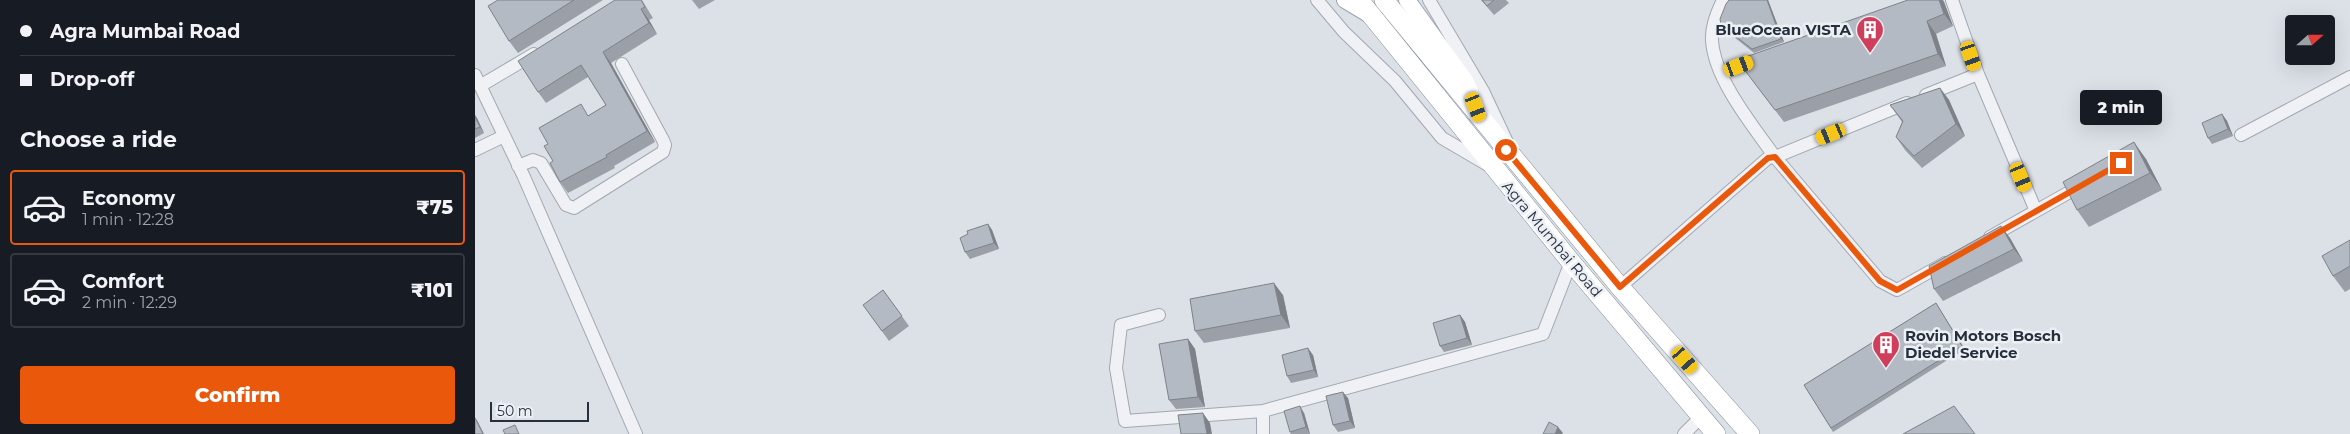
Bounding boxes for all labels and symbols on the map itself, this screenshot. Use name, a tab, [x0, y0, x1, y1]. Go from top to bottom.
building icon: BlueOcean VISTA	[1855, 15, 1885, 54]
north arrow	[2285, 15, 2335, 65]
place label: BlueOcean VISTA	[1715, 20, 1851, 39]
car	[1959, 39, 1982, 73]
car	[1722, 54, 1755, 78]
car	[1463, 90, 1488, 124]
callout: 2 min	[2080, 90, 2162, 126]
car	[1814, 121, 1847, 147]
route start	[1495, 139, 1517, 161]
route end	[2110, 152, 2132, 174]
car	[2008, 160, 2033, 194]
street label: Agra Mumbai Road	[1498, 177, 1606, 301]
place label: Rovin Motors Bosch Diedel Service	[1905, 326, 2061, 362]
building icon: Rovin Motors Bosch Diedel Service	[1871, 330, 1901, 369]
car	[1669, 344, 1700, 376]
scale bar	[490, 399, 589, 422]

